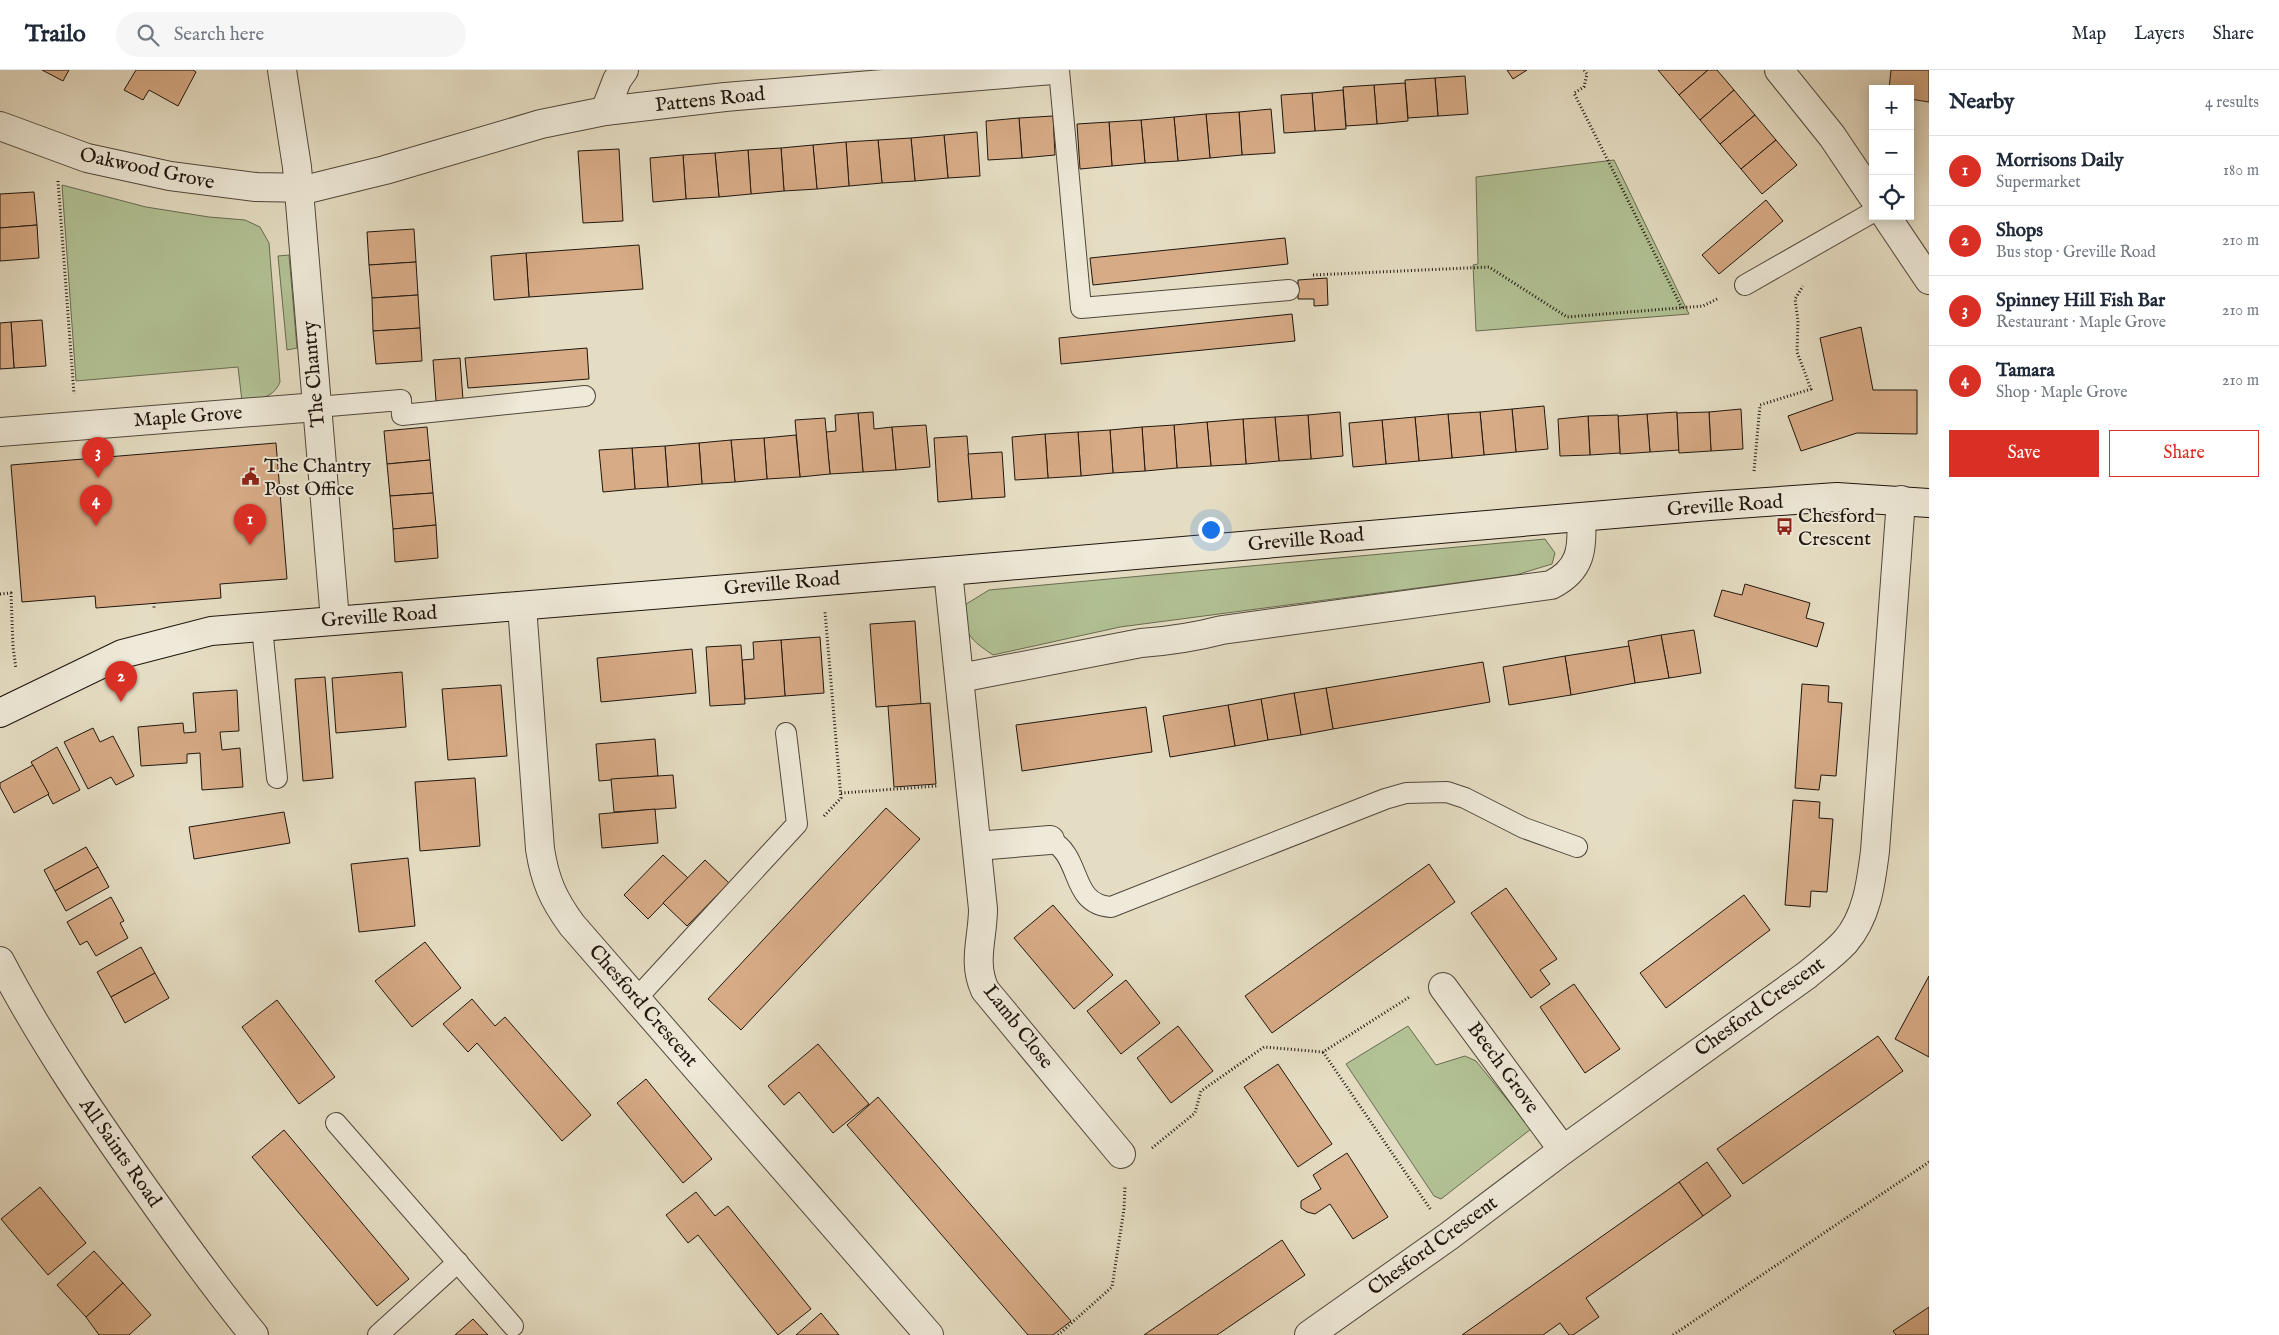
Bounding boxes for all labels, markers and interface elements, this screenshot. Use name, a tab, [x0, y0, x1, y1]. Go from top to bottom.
search box	[116, 12, 466, 57]
text: Trailo	[25, 19, 86, 50]
icon: search	[134, 21, 162, 49]
text: Search here	[174, 23, 264, 47]
text: Map	[2072, 23, 2106, 46]
text: Layers	[2134, 23, 2185, 46]
text: Share	[2213, 23, 2254, 46]
street label: Pattens Road	[654, 82, 766, 118]
map controls	[1869, 85, 1914, 220]
button: +	[1869, 85, 1914, 130]
text: Nearby	[1949, 89, 2014, 116]
text: 4 results	[2205, 93, 2259, 113]
button: −	[1869, 130, 1914, 175]
street label: Oakwood Grove	[77, 143, 217, 195]
text: Morrisons Daily	[1996, 149, 2124, 173]
text: 1	[1962, 161, 1968, 181]
text: 180 m	[2223, 161, 2259, 181]
text: Supermarket	[1996, 173, 2081, 193]
button: locate	[1869, 175, 1914, 220]
text: Shops	[1996, 219, 2043, 243]
text: 2	[1961, 231, 1969, 251]
text: 210 m	[2222, 231, 2259, 251]
text: Bus stop · Greville Road	[1996, 243, 2156, 263]
text: Spinney Hill Fish Bar	[1996, 289, 2165, 313]
text: 3	[1962, 301, 1968, 321]
text: 210 m	[2222, 301, 2259, 321]
text: Restaurant · Maple Grove	[1996, 313, 2166, 333]
street label: The Chantry	[297, 319, 331, 428]
text: Tamara	[1996, 359, 2055, 383]
text: 4	[1961, 371, 1969, 391]
text: 210 m	[2222, 371, 2259, 391]
text: Shop · Maple Grove	[1996, 383, 2128, 403]
street label: Maple Grove	[133, 401, 243, 433]
button: Save	[1949, 430, 2099, 477]
button: Share	[2109, 430, 2259, 477]
pin: 3	[82, 437, 114, 478]
place label: The Chantry Post Office	[264, 454, 371, 502]
public building icon: The Chantry Post Office	[240, 467, 260, 487]
pin: 4	[80, 485, 112, 526]
street label: Greville Road	[1666, 489, 1784, 523]
pin: 1	[234, 504, 266, 545]
place label: Chesford Crescent	[1798, 504, 1875, 552]
your location	[1198, 517, 1224, 543]
bus stop icon: Chesford Crescent	[1774, 517, 1794, 537]
street label: Greville Road	[1247, 522, 1365, 558]
street label: Greville Road	[723, 566, 841, 602]
street label: Greville Road	[320, 600, 438, 634]
pin: 2	[105, 661, 137, 702]
street label: Chesford Crescent	[583, 940, 703, 1073]
street label: Chesford Crescent	[1690, 951, 1830, 1062]
street label: Lamb Close	[977, 980, 1059, 1074]
street label: Beech Grove	[1461, 1017, 1545, 1119]
street label: All Saints Road	[73, 1093, 167, 1213]
street label: Chesford Crescent	[1363, 1190, 1503, 1301]

